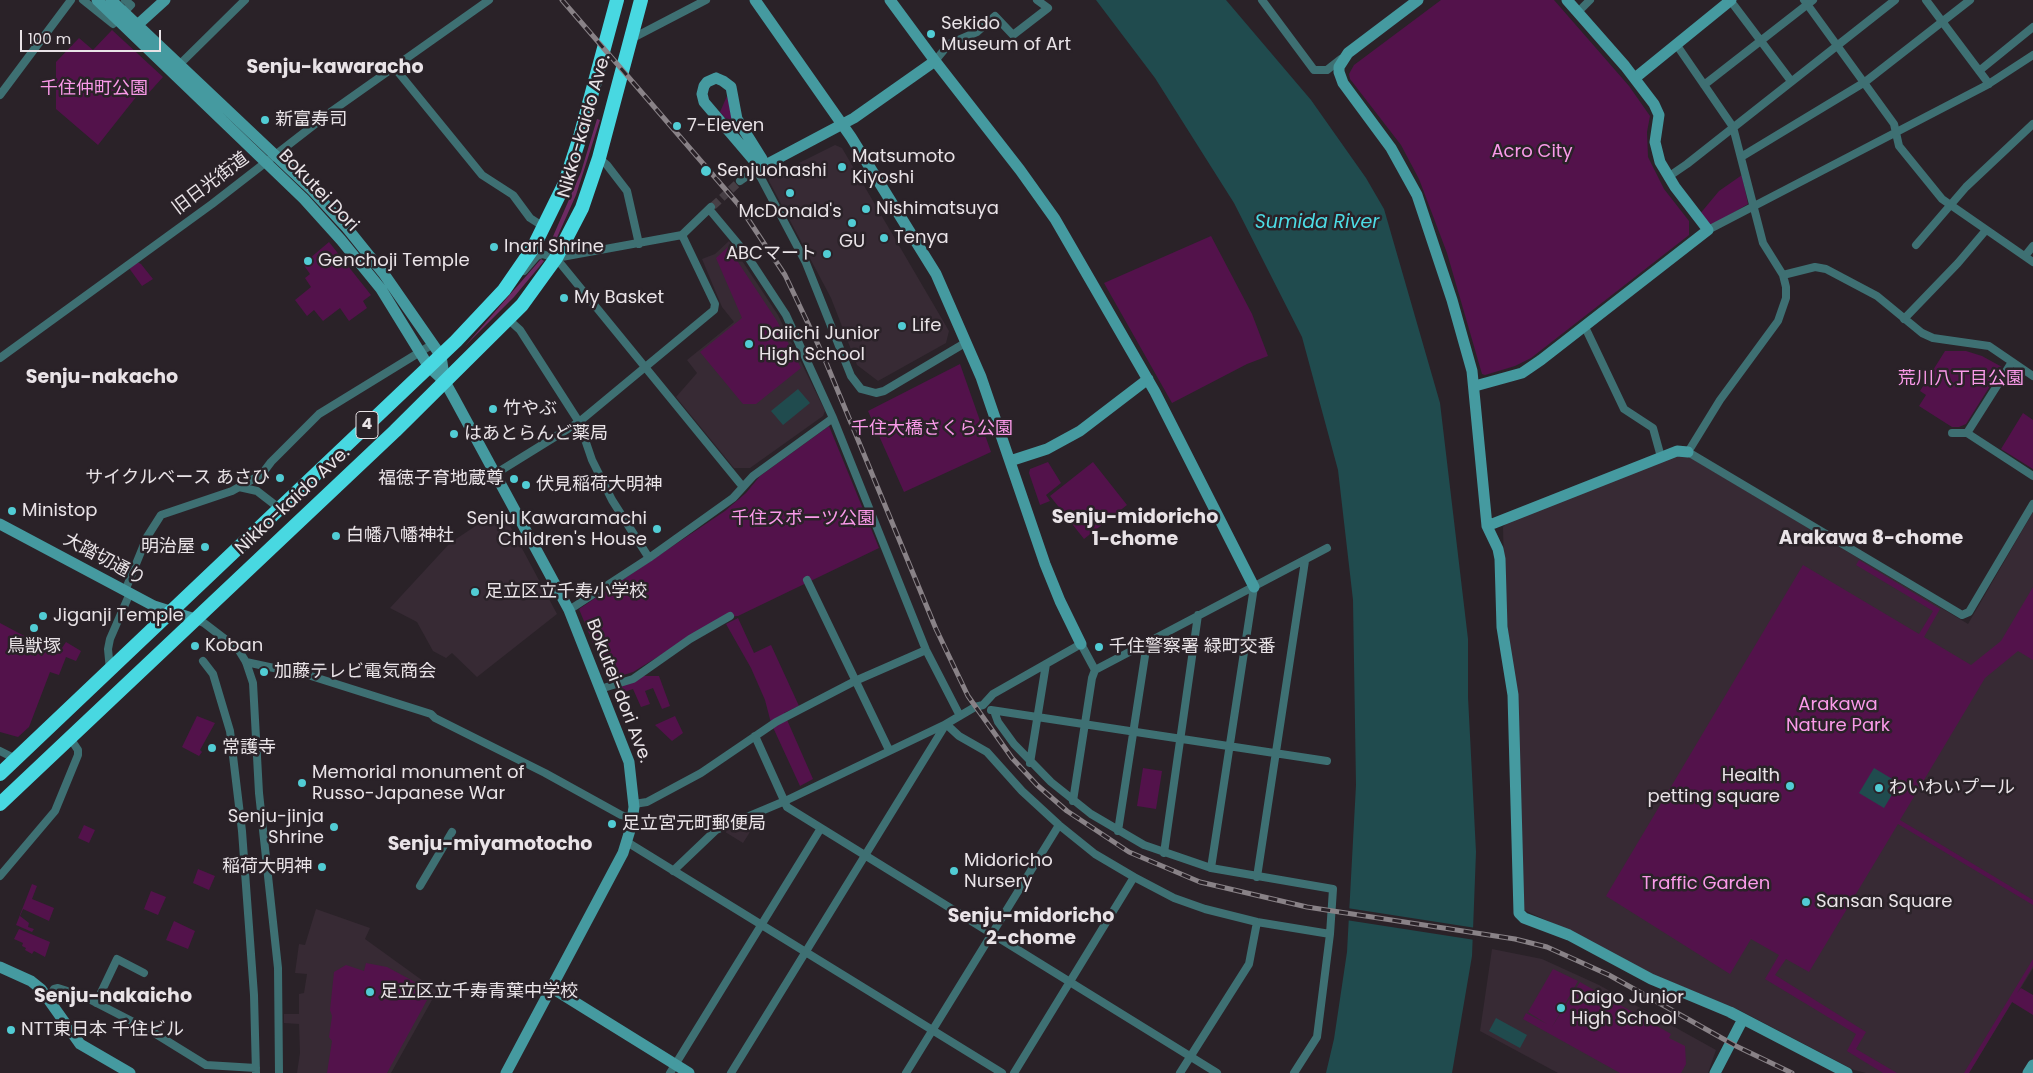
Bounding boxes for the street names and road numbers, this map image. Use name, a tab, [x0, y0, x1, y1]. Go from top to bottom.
street label: Nikko-kaido Ave.	[554, 52, 616, 200]
street label: Bokutei Dori	[274, 145, 362, 237]
street label: 旧日光街道	[169, 148, 253, 220]
road number: 4	[356, 412, 378, 438]
street label: Nikko-kaido Ave.	[231, 442, 355, 560]
street label: 大踏切通り	[59, 529, 149, 591]
street label: Bokutei-dori Ave.	[581, 616, 655, 766]

